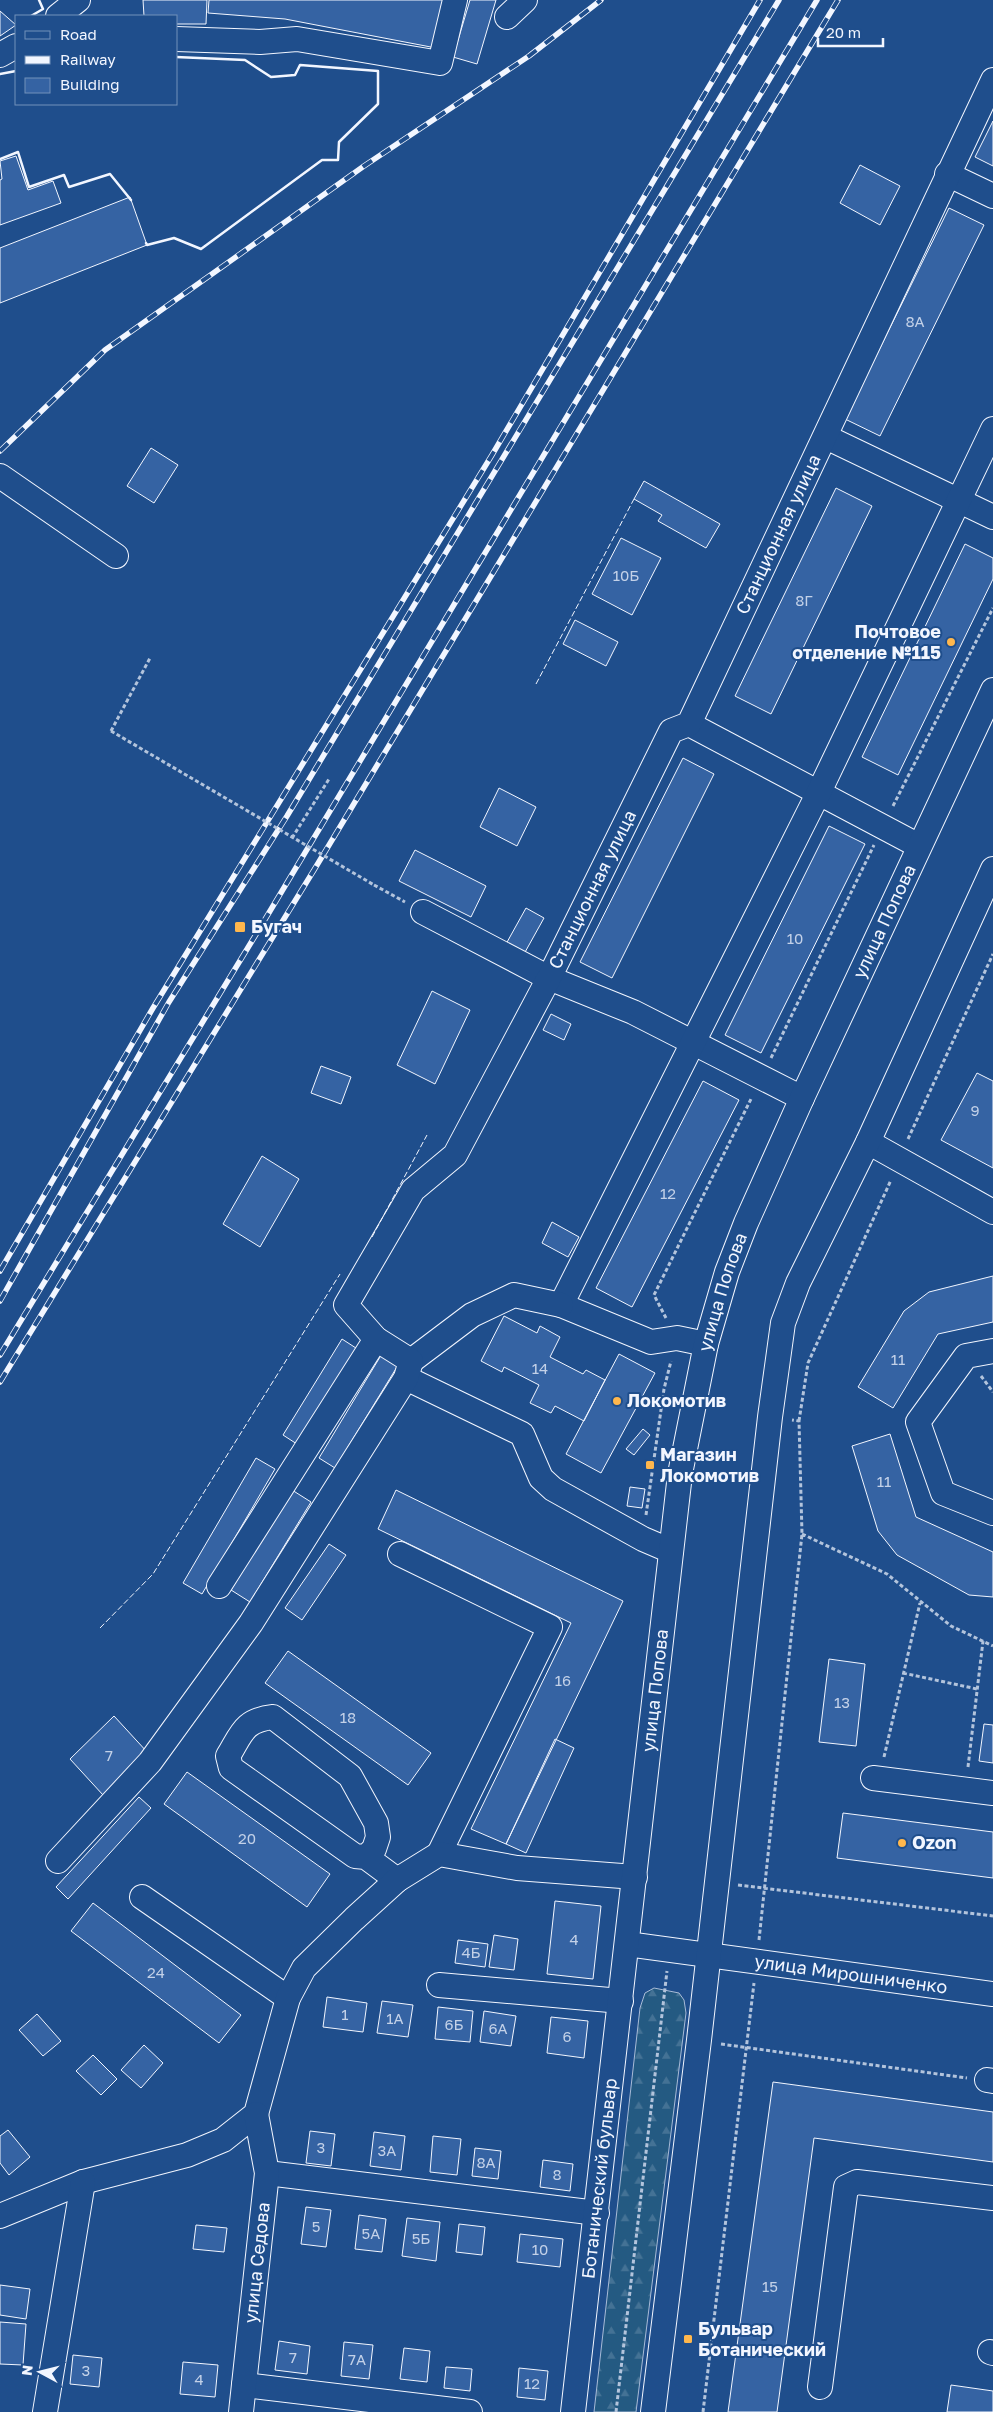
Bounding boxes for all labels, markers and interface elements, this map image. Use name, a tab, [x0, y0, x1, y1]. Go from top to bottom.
legend	[15, 15, 178, 105]
scale bar	[818, 15, 883, 47]
text: 20 m	[826, 23, 861, 41]
text: Road	[60, 25, 97, 43]
text: Railway	[60, 50, 116, 68]
text: Building	[60, 75, 120, 93]
house number: 8А	[905, 312, 925, 330]
street label: Станционная улица	[730, 450, 825, 618]
house number: 10Б	[613, 566, 639, 584]
house number: 8Г	[795, 591, 813, 609]
place label: Почтовое отделение №115	[792, 620, 941, 663]
marker: Почтовое отделение №115	[945, 636, 957, 648]
street label: Станционная улица	[543, 806, 640, 972]
street label: улица Попова	[848, 861, 920, 982]
place label: Бугач	[251, 915, 302, 937]
marker: Бугач	[233, 920, 247, 934]
house number: 10	[787, 929, 803, 947]
house number: 9	[970, 1101, 980, 1119]
house number: 12	[660, 1184, 676, 1202]
street label: улица Попова	[693, 1229, 751, 1353]
house number: 11	[891, 1350, 905, 1368]
house number: 14	[532, 1359, 548, 1377]
place label: Локомотив	[627, 1389, 726, 1411]
marker: Локомотив	[611, 1395, 623, 1407]
place label: Магазин Локомотив	[660, 1443, 759, 1486]
marker: Магазин Локомотив	[644, 1459, 656, 1471]
house number: 11	[877, 1472, 891, 1490]
street label: улица Попова	[636, 1628, 672, 1753]
house number: 16	[555, 1671, 571, 1689]
house number: 13	[834, 1693, 850, 1711]
house number: 18	[340, 1708, 356, 1726]
house number: 7	[105, 1746, 113, 1764]
house number: 20	[238, 1829, 256, 1847]
place label: Ozon	[912, 1831, 957, 1853]
marker: Ozon	[896, 1837, 908, 1849]
house number: 4	[569, 1930, 579, 1948]
house number: 4Б	[461, 1943, 481, 1961]
street label: улица Мирошниченко	[753, 1950, 949, 1998]
house number: 24	[147, 1963, 165, 1981]
house number: 1	[341, 2005, 349, 2023]
house number: 1А	[386, 2009, 404, 2027]
house number: 6Б	[444, 2015, 464, 2033]
house number: 6А	[488, 2019, 508, 2037]
house number: 6	[562, 2027, 572, 2045]
street label: Ботанический бульвар	[576, 2077, 621, 2280]
house number: 3	[317, 2138, 325, 2156]
house number: 3А	[378, 2141, 396, 2159]
house number: 8А	[476, 2153, 496, 2171]
house number: 8	[552, 2165, 562, 2183]
street label: улица Седова	[239, 2201, 274, 2325]
house number: 5	[312, 2217, 320, 2235]
house number: 5А	[362, 2224, 380, 2242]
house number: 5Б	[412, 2229, 430, 2247]
house number: 10	[532, 2240, 548, 2258]
house number: 15	[762, 2277, 778, 2295]
place label: Бульвар Ботанический	[698, 2317, 826, 2360]
marker: Бульвар Ботанический	[682, 2333, 694, 2345]
north arrow	[15, 2347, 65, 2397]
house number: 7	[289, 2348, 297, 2366]
house number: 7А	[348, 2350, 366, 2368]
house number: 3	[82, 2361, 90, 2379]
text: N	[18, 2364, 36, 2377]
house number: 4	[194, 2370, 204, 2388]
house number: 12	[524, 2374, 540, 2392]

